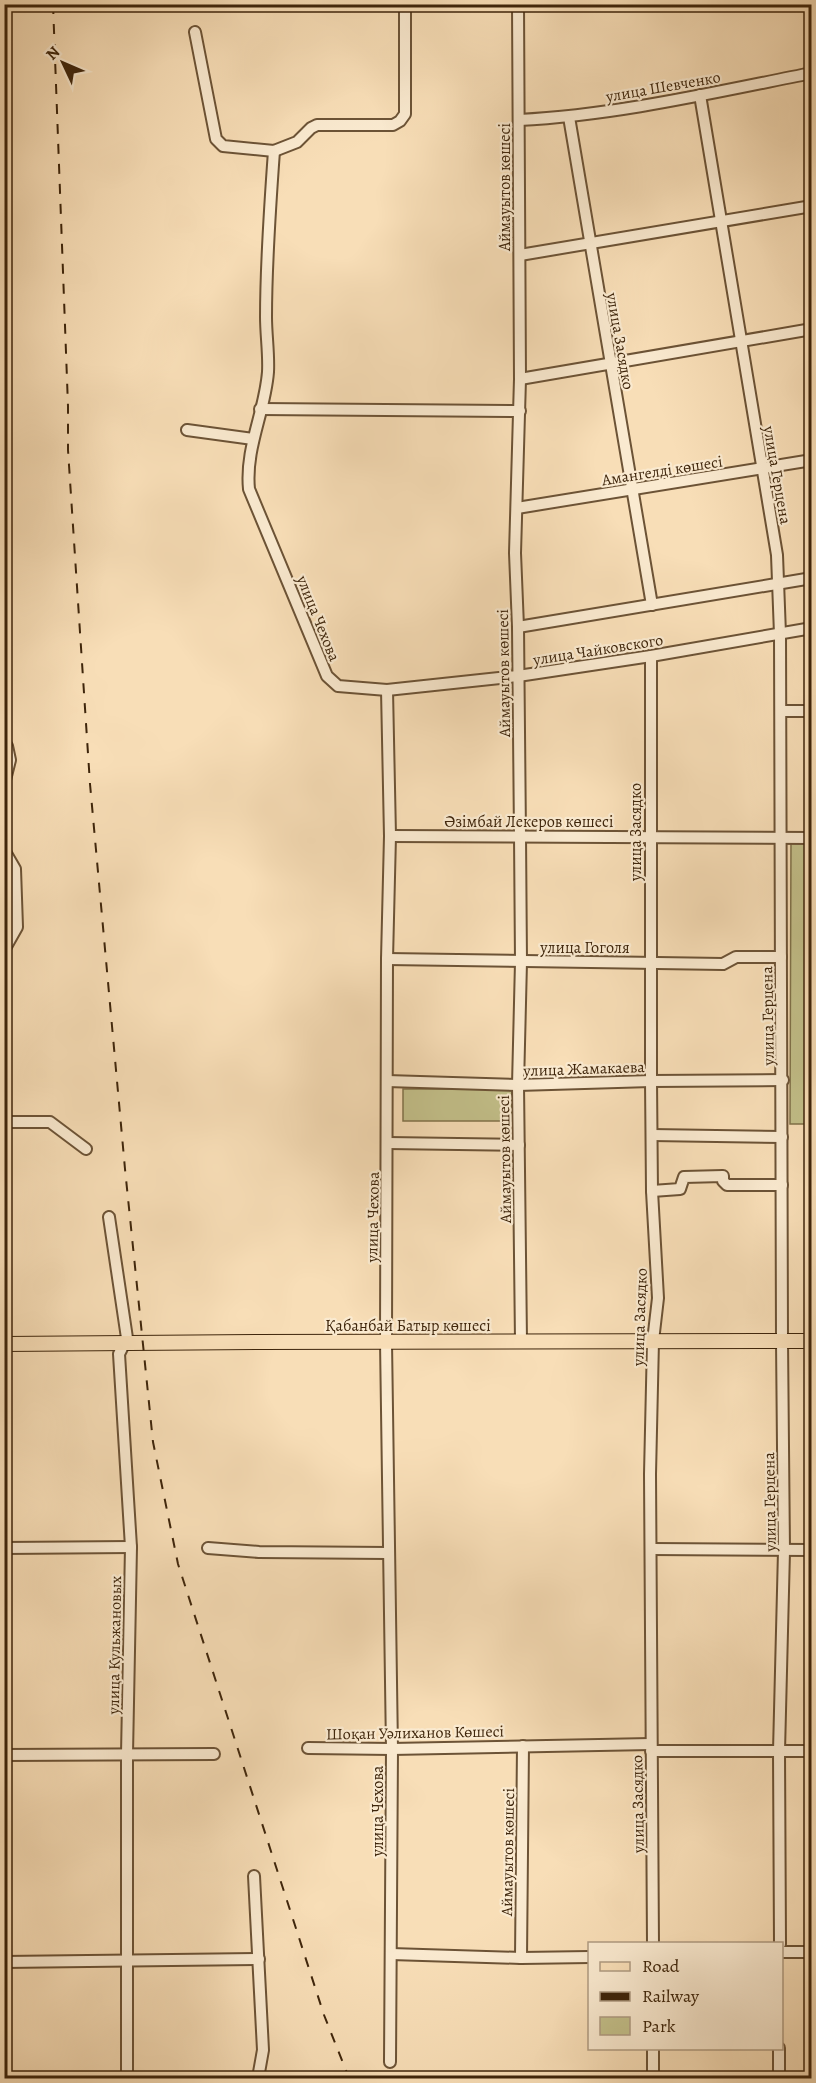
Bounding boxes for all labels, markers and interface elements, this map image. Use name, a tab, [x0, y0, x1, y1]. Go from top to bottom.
north arrow	[33, 33, 93, 93]
text: N	[41, 41, 65, 65]
street label: улица Шевченко	[603, 66, 722, 108]
street label: Аймауытов көшесі	[494, 123, 516, 252]
street label: улица Засядко	[600, 290, 639, 391]
street label: улица Герцена	[757, 423, 797, 527]
street label: Амангелді көшесі	[599, 451, 724, 492]
street label: улица Чехова	[290, 571, 346, 665]
street label: Аймауытов көшесі	[492, 609, 516, 738]
street label: улица Чайковского	[531, 629, 665, 671]
street label: улица Засядко	[625, 783, 647, 882]
street label: Әзімбай Лекеров көшесі	[444, 811, 614, 833]
street label: улица Гоголя	[539, 937, 630, 959]
street label: улица Герцена	[756, 965, 780, 1067]
street label: улица Жамакаева	[522, 1056, 646, 1082]
street label: Аймауытов көшесі	[493, 1095, 517, 1224]
street label: улица Чехова	[361, 1171, 385, 1264]
street label: улица Засядко	[627, 1268, 653, 1367]
street label: Қабанбай Батыр көшесі	[325, 1315, 491, 1337]
street label: улица Герцена	[758, 1451, 782, 1553]
street label: улица Кульжановых	[103, 1575, 127, 1715]
street label: Шоқан Уәлиханов Көшесі	[326, 1720, 504, 1746]
street label: улица Засядко	[626, 1755, 650, 1854]
street label: улица Чехова	[367, 1765, 389, 1857]
street label: Аймауытов көшесі	[496, 1788, 520, 1917]
legend	[588, 1942, 783, 2050]
text: Road	[642, 1954, 680, 1978]
text: Railway	[642, 1984, 700, 2008]
text: Park	[642, 2014, 676, 2038]

